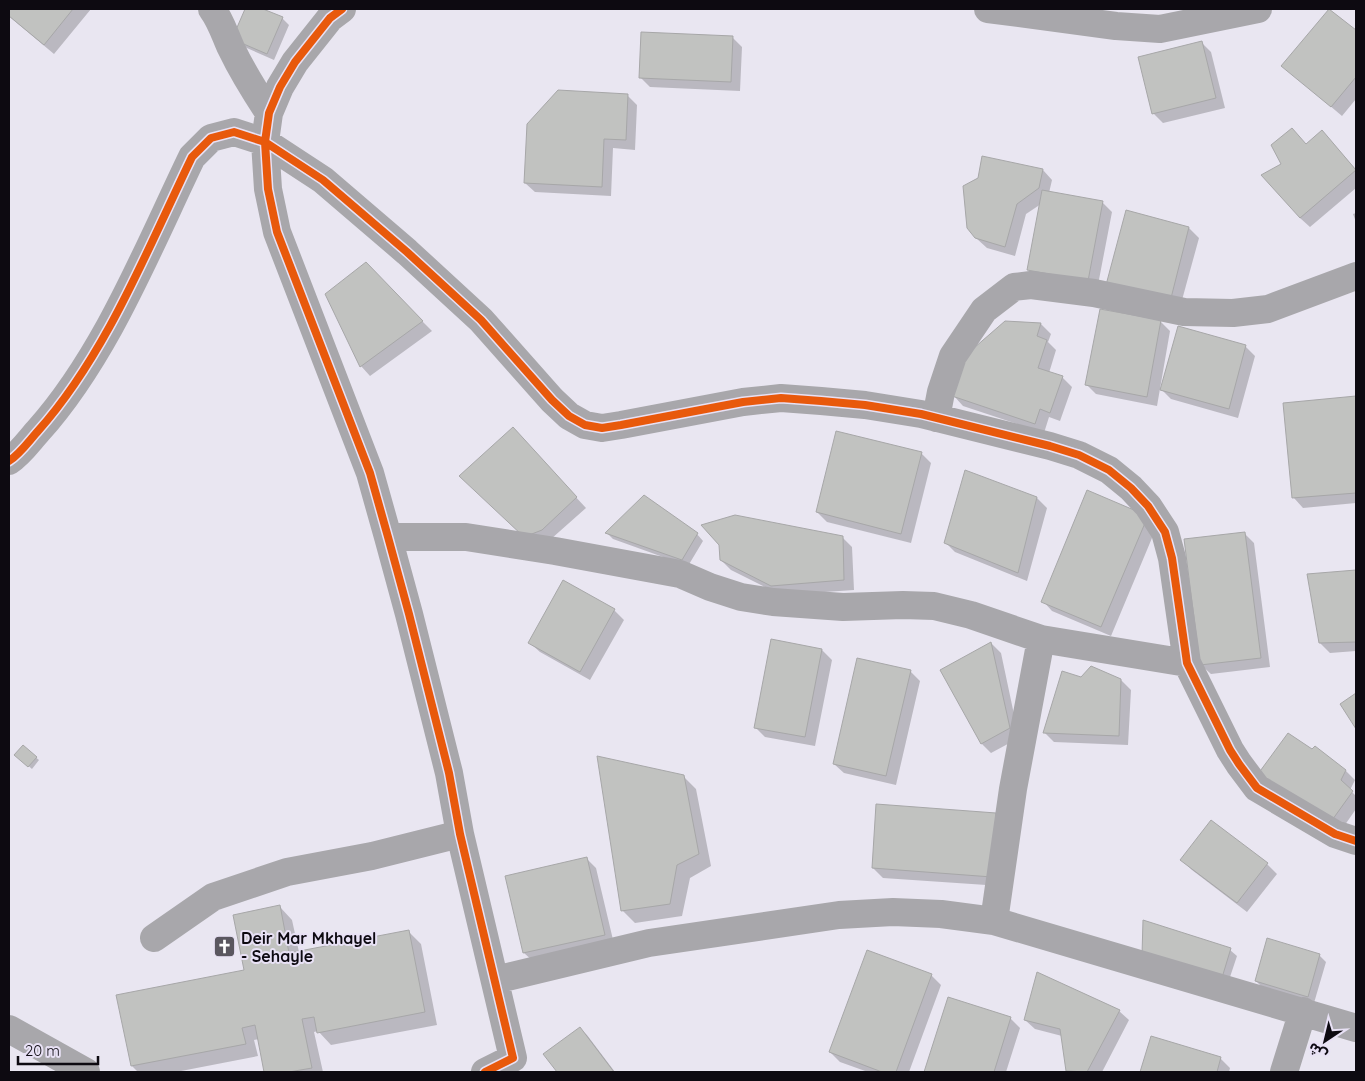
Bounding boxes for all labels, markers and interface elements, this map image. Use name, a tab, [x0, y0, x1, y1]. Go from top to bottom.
place label: Deir Mar Mkhayel - Sehayle	[241, 928, 376, 966]
church icon: Deir Mar Mkhayel - Sehayle	[213, 935, 237, 959]
north arrow	[1300, 1016, 1350, 1066]
scale bar	[18, 1034, 98, 1066]
text: ش	[1305, 1039, 1331, 1065]
text: 20 m	[25, 1041, 60, 1060]

